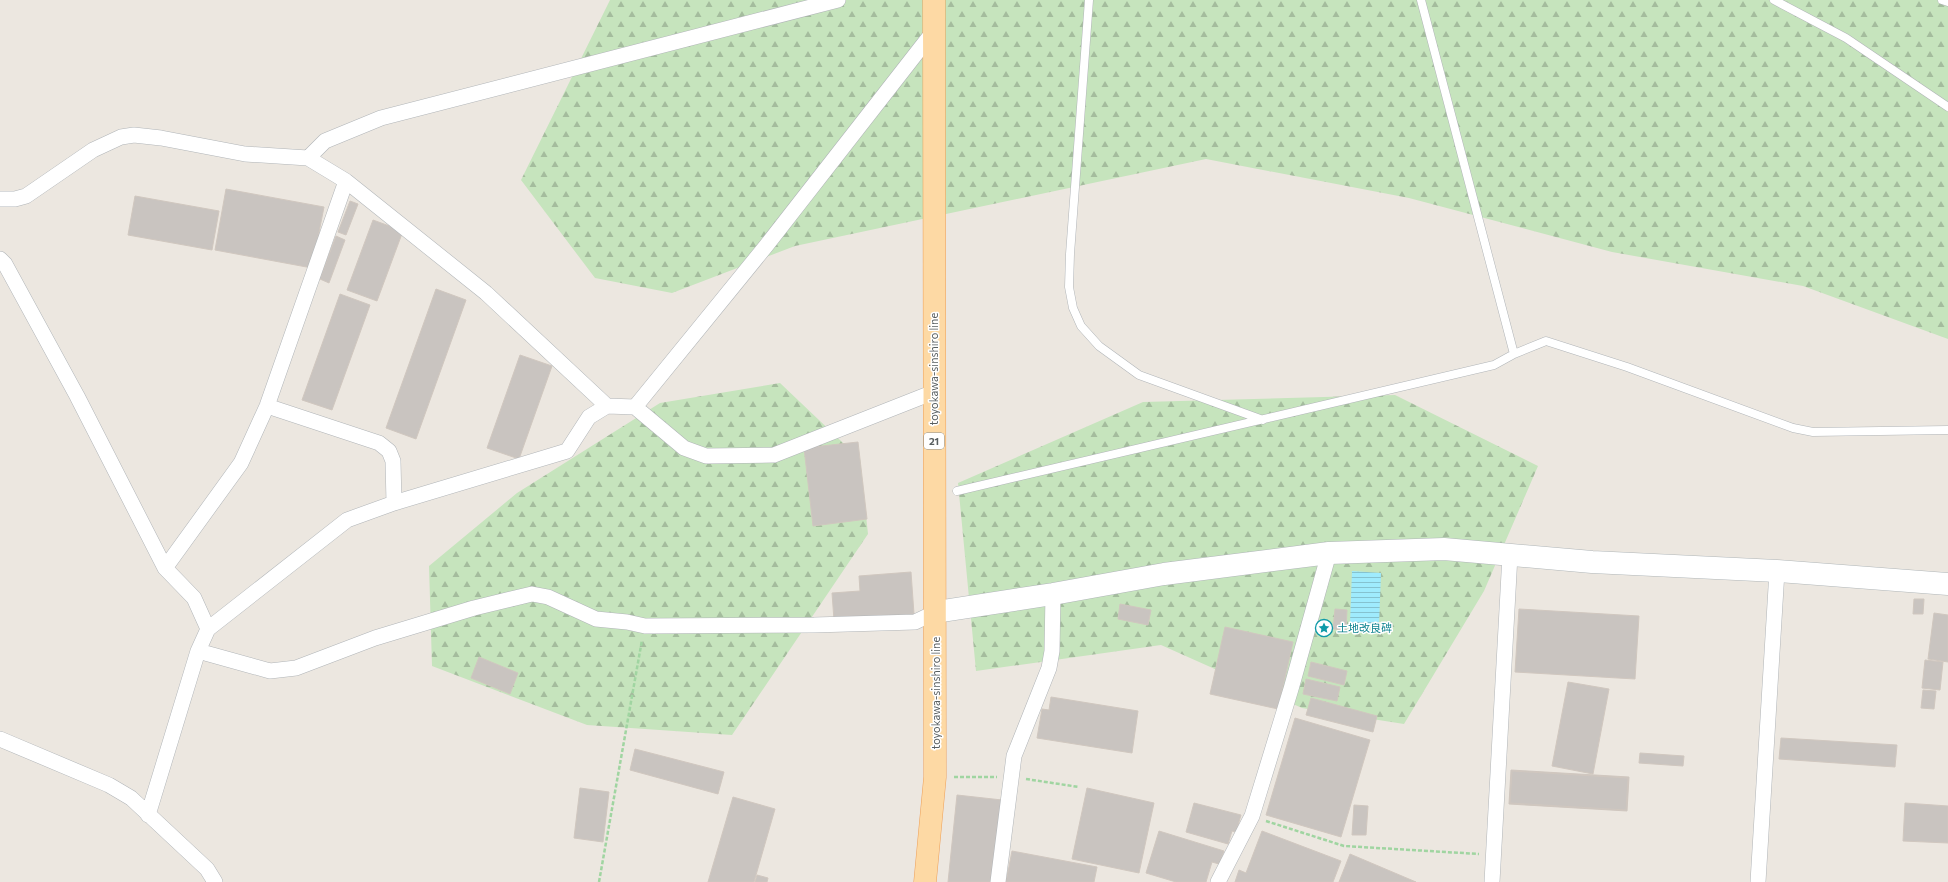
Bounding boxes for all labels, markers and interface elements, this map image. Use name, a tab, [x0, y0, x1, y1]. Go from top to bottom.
street label: toyokawa-sinshiro line	[927, 313, 940, 425]
road number: 21	[924, 433, 944, 449]
place icon: 土地改良碑	[1314, 618, 1334, 638]
place label: 土地改良碑	[1337, 621, 1392, 634]
street label: toyokawa-sinshiro line	[929, 637, 942, 749]

